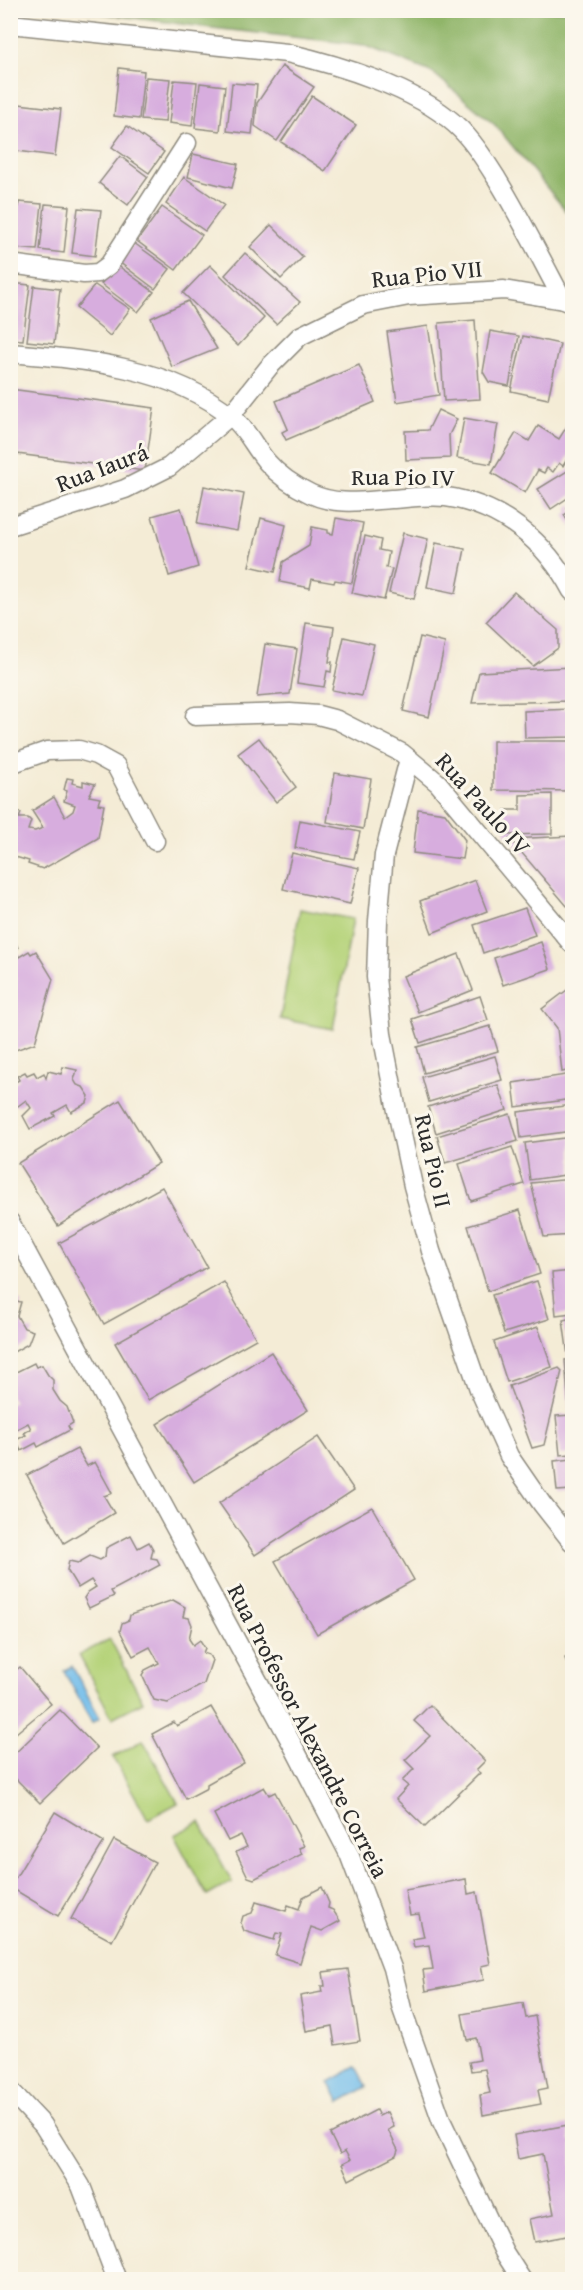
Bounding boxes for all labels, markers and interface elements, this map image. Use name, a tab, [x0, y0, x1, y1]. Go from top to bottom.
street label: Rua Pio VII	[370, 250, 484, 297]
street label: Rua Iaurá	[51, 434, 154, 501]
street label: Rua Pio IV	[351, 459, 455, 494]
street label: Rua Paulo IV	[428, 744, 539, 863]
street label: Rua Pio II	[406, 1110, 461, 1211]
street label: Rua Professor Alexandre Correia	[219, 1578, 398, 1884]

